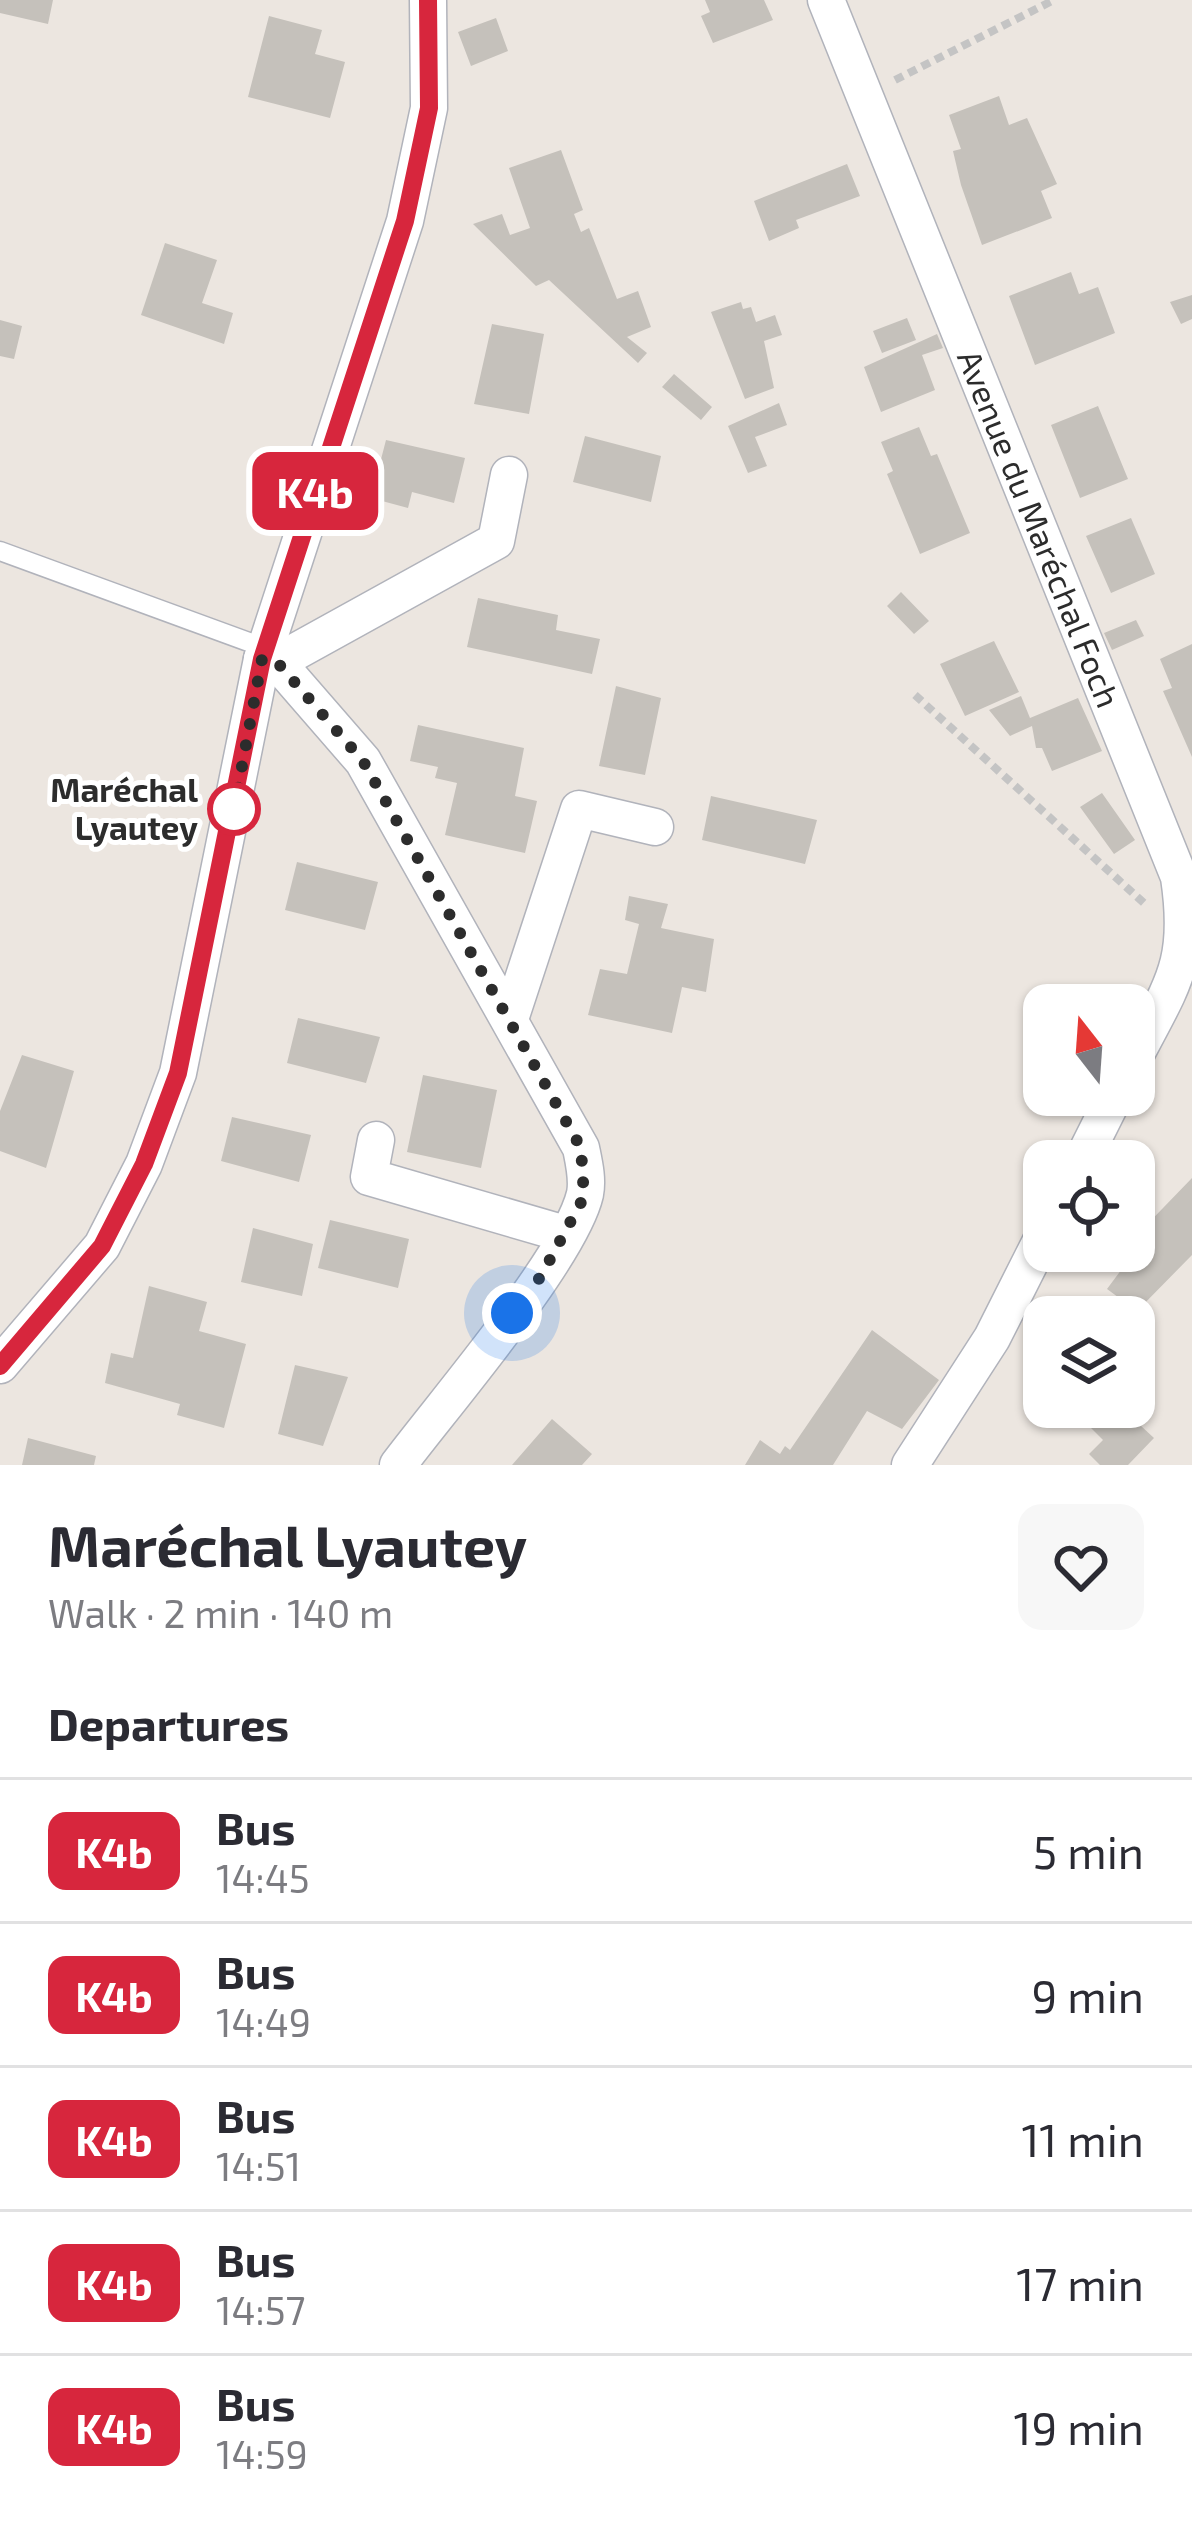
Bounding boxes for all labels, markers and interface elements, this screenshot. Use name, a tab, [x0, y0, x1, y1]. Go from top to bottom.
street label: Avenue du Maréchal Foch	[950, 344, 1130, 713]
line badge: K4b	[246, 452, 384, 530]
text: K4b	[276, 466, 354, 516]
place label: Maréchal Lyautey	[50, 769, 198, 847]
marker: Maréchal Lyautey	[209, 784, 259, 834]
north arrow	[1023, 984, 1155, 1116]
map controls	[1023, 984, 1155, 1428]
button: locate	[1023, 1140, 1155, 1272]
your location	[482, 1283, 542, 1343]
button: layers	[1023, 1296, 1155, 1428]
button: heart	[1018, 1504, 1144, 1630]
text: Maréchal Lyautey	[48, 1510, 527, 1578]
text: Walk · 2 min · 140 m	[48, 1589, 393, 1636]
text: Departures	[48, 1696, 289, 1750]
text: Bus	[216, 1800, 295, 1854]
text: 5 min	[1033, 1824, 1144, 1878]
text: K4b	[75, 1826, 153, 1876]
text: 14:45	[216, 1854, 310, 1901]
text: Bus	[216, 1944, 295, 1998]
text: 9 min	[1031, 1968, 1144, 2022]
text: K4b	[75, 1970, 153, 2020]
text: 14:49	[216, 1998, 311, 2045]
text: Bus	[216, 2088, 295, 2142]
text: 11 min	[1021, 2112, 1144, 2166]
text: K4b	[75, 2114, 153, 2164]
text: 14:51	[216, 2142, 301, 2189]
text: Bus	[216, 2232, 295, 2286]
text: 17 min	[1016, 2256, 1144, 2310]
text: K4b	[75, 2258, 153, 2308]
text: 14:57	[216, 2286, 306, 2333]
text: Bus	[216, 2376, 295, 2430]
text: 19 min	[1014, 2400, 1144, 2454]
text: K4b	[75, 2402, 153, 2452]
text: 14:59	[216, 2430, 308, 2477]

